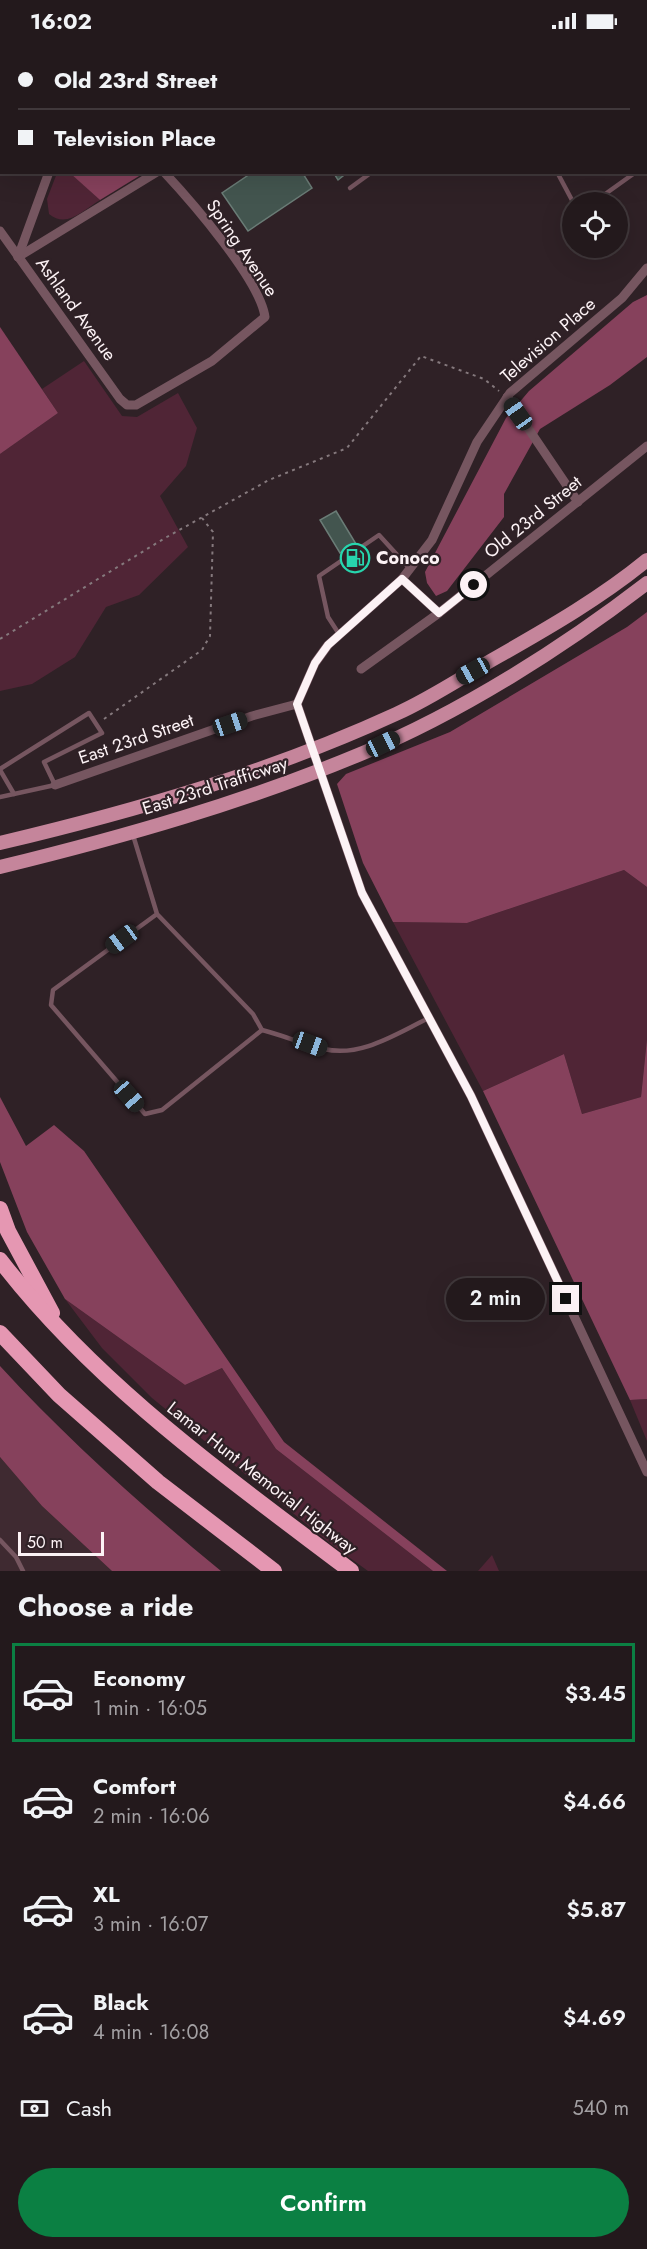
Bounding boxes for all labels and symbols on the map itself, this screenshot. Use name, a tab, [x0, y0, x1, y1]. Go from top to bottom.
street label: Spring Avenue	[200, 194, 284, 302]
street label: Ashland Avenue	[29, 252, 123, 366]
street label: Television Place	[495, 291, 601, 389]
car	[500, 394, 536, 434]
street label: Old 23rd Street	[479, 469, 588, 565]
fuel station icon: Conoco	[339, 542, 371, 574]
place label: Conoco	[376, 545, 440, 571]
route start	[460, 571, 487, 598]
car	[453, 654, 493, 688]
street label: East 23rd Street	[75, 707, 198, 771]
car	[210, 710, 250, 738]
car	[363, 728, 403, 760]
street label: East 23rd Trafficway	[139, 750, 291, 822]
car	[102, 921, 142, 957]
car	[290, 1029, 330, 1059]
car	[110, 1077, 148, 1115]
callout: 2 min	[446, 1278, 545, 1320]
route end	[552, 1285, 579, 1312]
street label: Lamar Hunt Memorial Highway	[161, 1395, 363, 1561]
scale bar	[18, 1529, 104, 1556]

